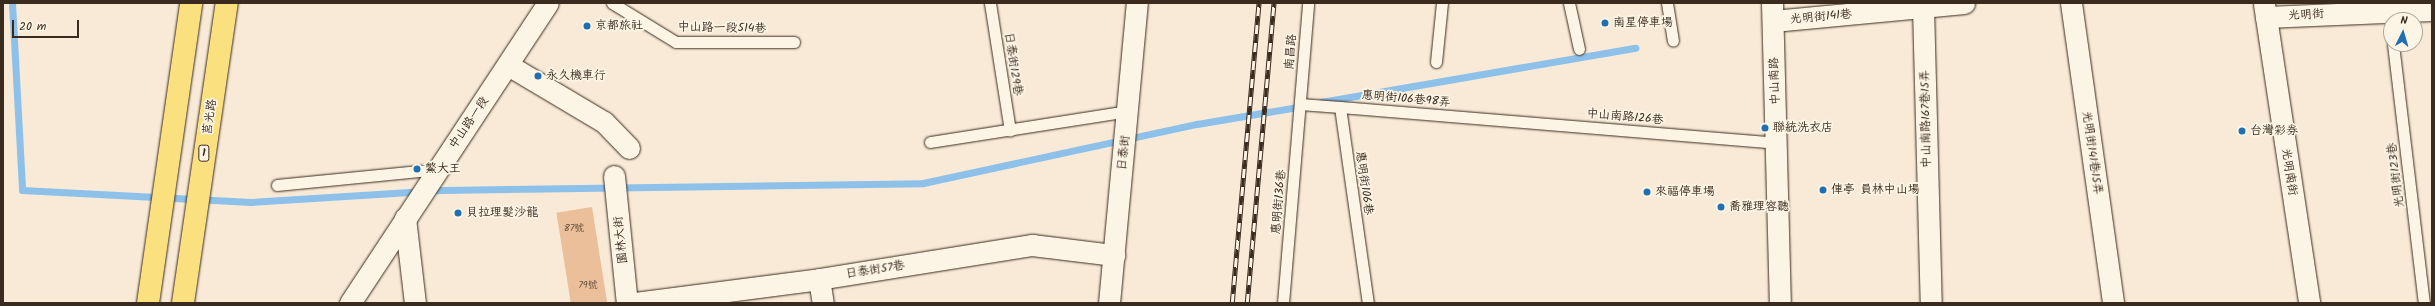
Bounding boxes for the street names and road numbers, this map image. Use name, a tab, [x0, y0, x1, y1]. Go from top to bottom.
street label: 光明街141巷	[1789, 7, 1853, 27]
street label: 光明街	[2288, 7, 2324, 23]
street label: 中山路一段514巷	[677, 20, 767, 36]
street label: 日泰街129巷	[1001, 31, 1025, 97]
street label: 南昌路	[1282, 33, 1300, 71]
street label: 中山南路	[1767, 57, 1783, 105]
street label: 中山南路167巷15弄	[1918, 70, 1934, 168]
street label: 惠明街106巷98弄	[1361, 88, 1451, 110]
street label: 中山路一段	[446, 94, 492, 152]
street label: 莒光路	[200, 98, 220, 136]
street label: 中山南路126巷	[1586, 106, 1664, 128]
street label: 光明街141巷15弄	[2079, 110, 2105, 196]
street label: 日泰街	[1115, 134, 1133, 172]
street label: 光明街123巷	[2385, 142, 2407, 208]
road number: 1	[198, 144, 210, 162]
street label: 光明南街	[2278, 147, 2300, 197]
street label: 惠明街106巷	[1352, 150, 1376, 216]
street label: 惠明街136巷	[1269, 169, 1289, 235]
street label: 園林大街	[611, 215, 631, 265]
street label: 日泰街57巷	[844, 258, 906, 282]

